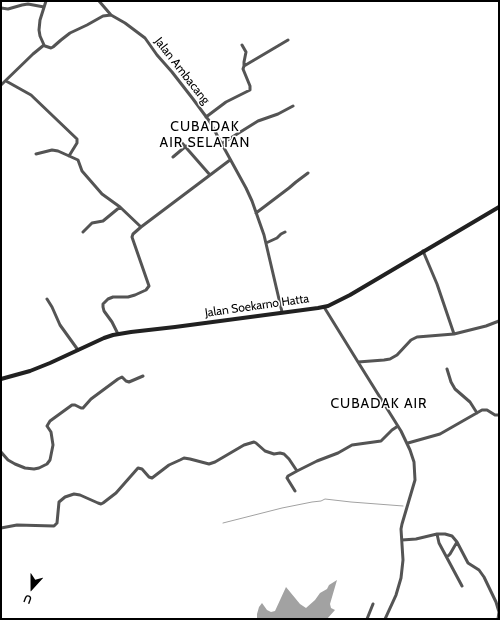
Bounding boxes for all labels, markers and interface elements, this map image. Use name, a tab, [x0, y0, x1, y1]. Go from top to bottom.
street label: Jalan Ambacang	[151, 35, 213, 107]
district label: CUBADAK AIR SELATAN	[160, 119, 250, 152]
street label: Jalan Soekarno Hatta	[204, 292, 310, 320]
district label: CUBADAK AIR	[330, 396, 428, 412]
north arrow	[12, 568, 52, 608]
text: U	[22, 591, 34, 607]

